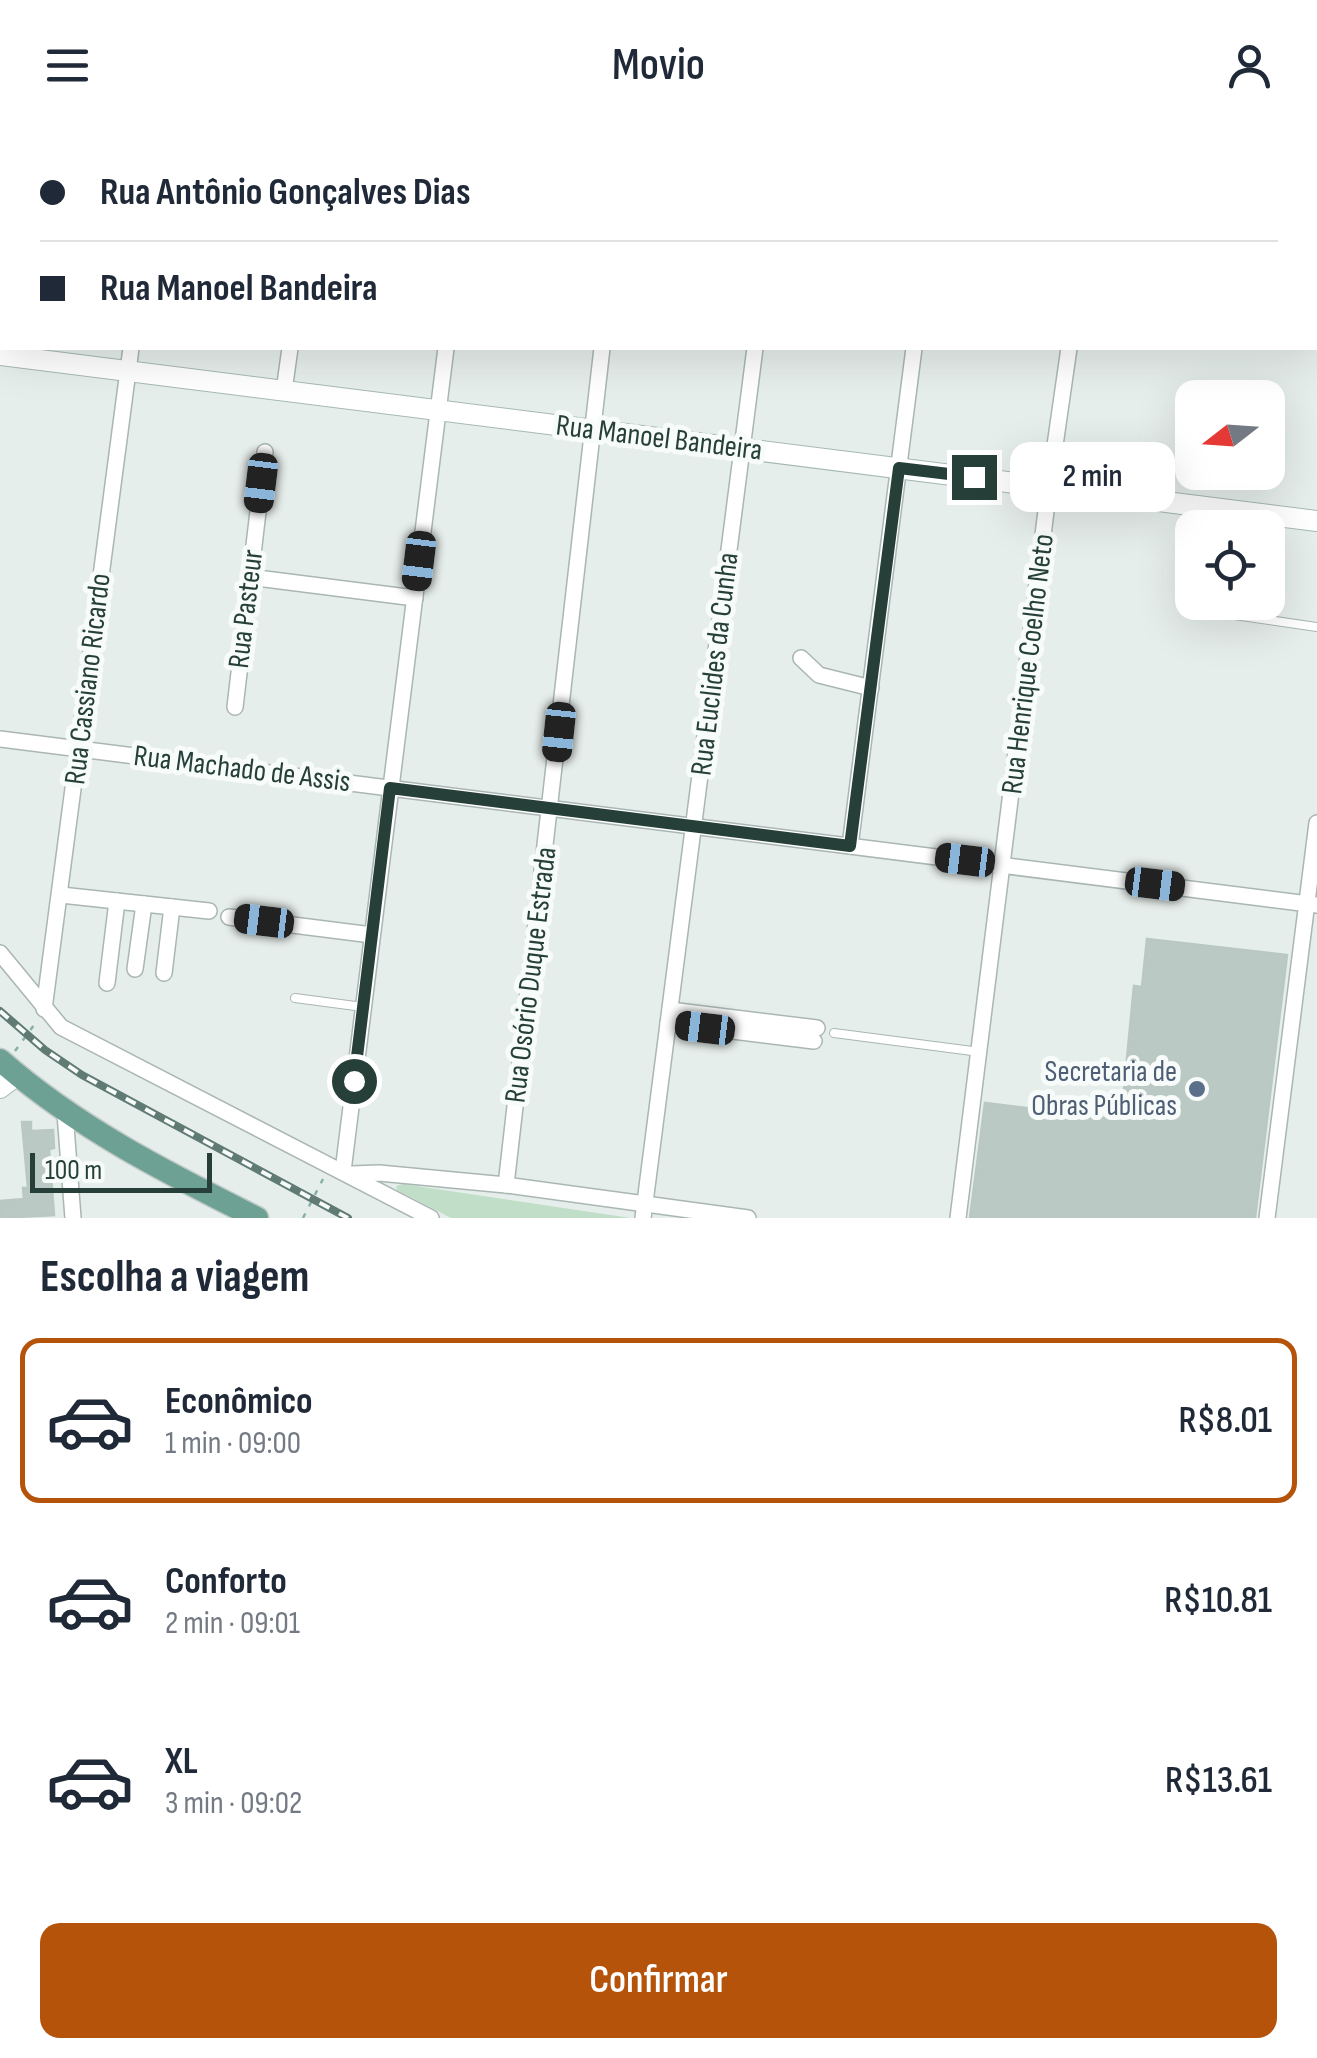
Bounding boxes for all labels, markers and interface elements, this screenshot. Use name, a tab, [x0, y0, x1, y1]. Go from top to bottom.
icon: menu	[40, 38, 95, 93]
text: Movio	[612, 38, 705, 93]
icon: person	[1222, 38, 1277, 93]
text: Rua Antônio Gonçalves Dias	[100, 170, 471, 215]
text: Rua Manoel Bandeira	[100, 266, 377, 311]
north arrow	[1175, 380, 1285, 490]
map controls	[1175, 380, 1285, 620]
street label: Rua Manoel Bandeira	[554, 407, 764, 469]
callout: 2 min	[1009, 442, 1174, 512]
car	[242, 451, 280, 515]
route end	[952, 455, 997, 500]
text: 2 min	[1063, 457, 1122, 496]
button: locate	[1175, 510, 1285, 620]
car	[400, 529, 438, 593]
street label: Rua Henrique Coelho Neto	[994, 532, 1062, 796]
street label: Rua Pasteur	[221, 547, 271, 670]
street label: Rua Euclides da Cunha	[683, 550, 747, 778]
street label: Rua Cassiano Ricardo	[57, 571, 119, 787]
car	[541, 701, 577, 763]
street label: Rua Machado de Assis	[132, 738, 352, 800]
car	[933, 841, 997, 879]
street label: Rua Osório Duque Estrada	[497, 845, 565, 1105]
car	[1123, 865, 1187, 903]
car	[232, 902, 296, 940]
car	[673, 1009, 737, 1047]
place label: Secretaria de Obras Públicas	[1031, 1054, 1177, 1124]
route start	[332, 1059, 377, 1104]
marker: Secretaria de Obras Públicas	[1186, 1078, 1208, 1100]
scale bar	[30, 1148, 212, 1192]
text: 100 m	[45, 1154, 102, 1187]
text: Escolha a viagem	[40, 1250, 309, 1305]
icon: car	[45, 1376, 135, 1466]
text: Econômico	[165, 1379, 313, 1424]
text: R$8.01	[1178, 1398, 1272, 1443]
text: 1 min · 09:00	[165, 1424, 301, 1463]
icon: car	[45, 1556, 135, 1646]
text: Conforto	[165, 1559, 287, 1604]
text: R$10.81	[1164, 1578, 1272, 1623]
text: 2 min · 09:01	[165, 1604, 300, 1643]
icon: car	[45, 1736, 135, 1826]
text: XL	[165, 1739, 198, 1784]
text: R$13.61	[1165, 1758, 1272, 1803]
text: 3 min · 09:02	[165, 1784, 302, 1823]
button: Confirmar	[40, 1923, 1277, 2038]

